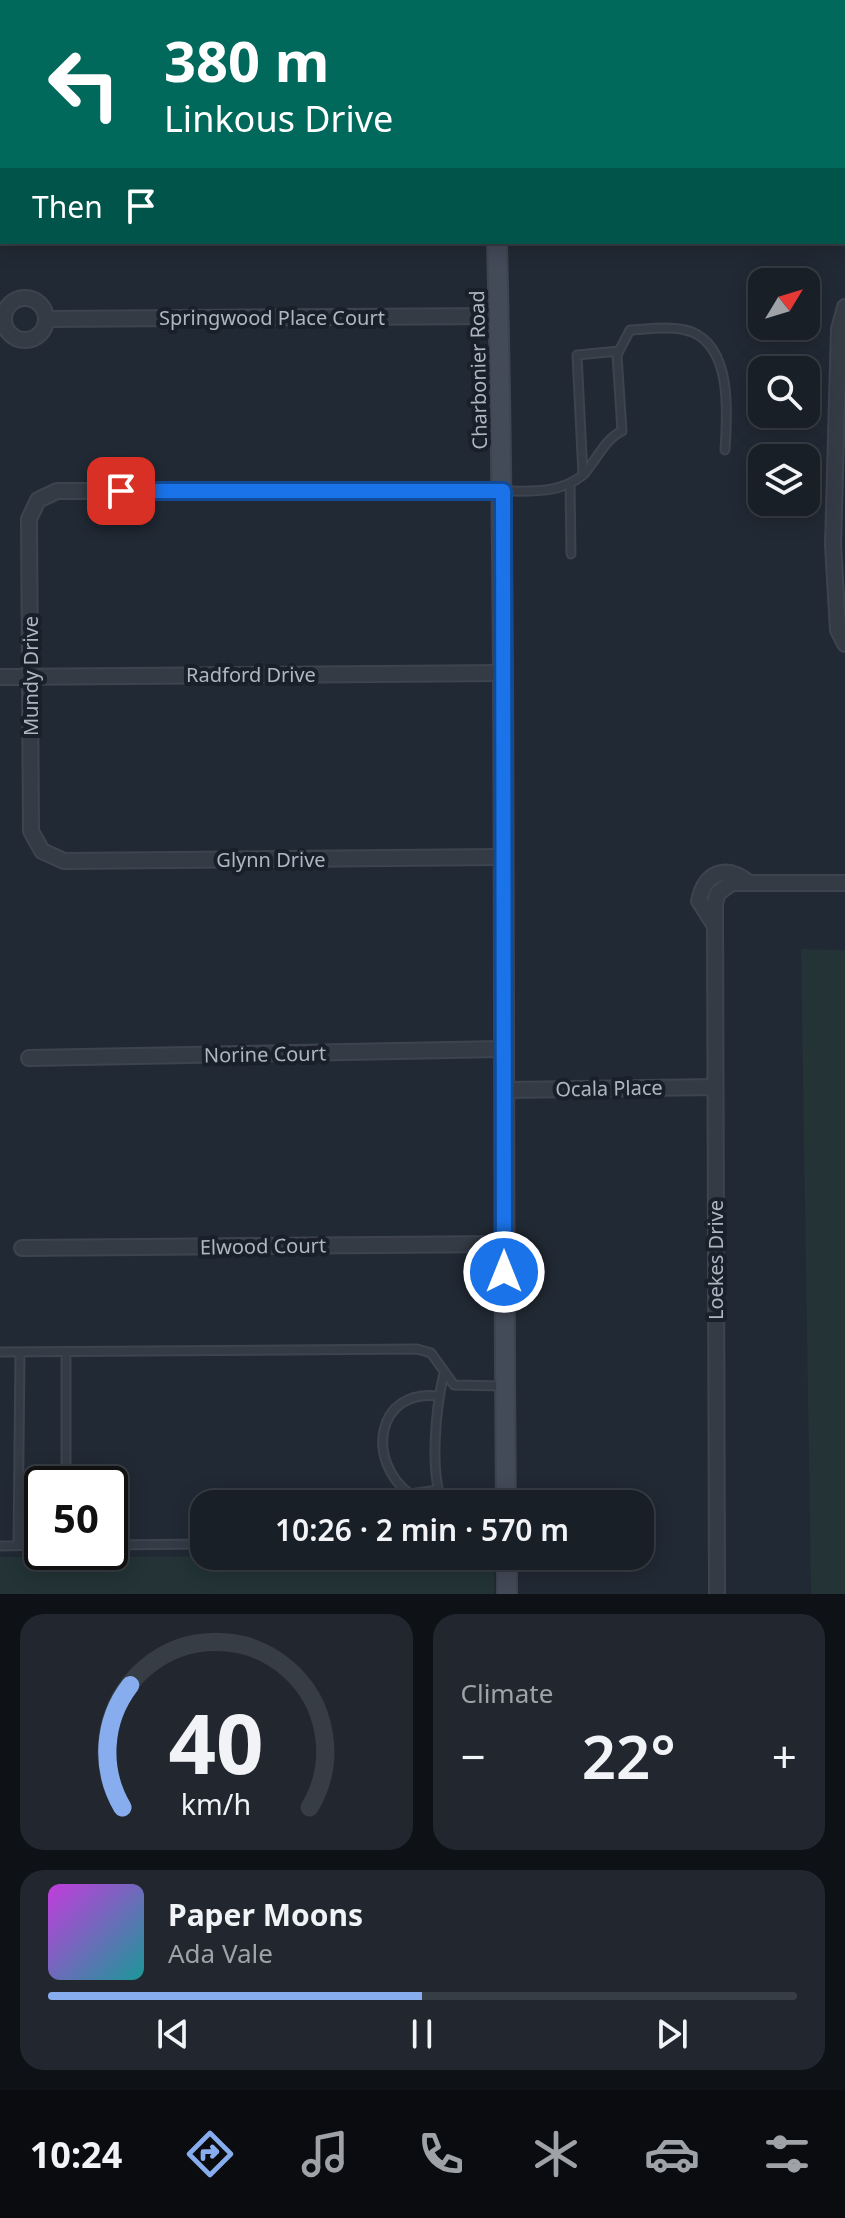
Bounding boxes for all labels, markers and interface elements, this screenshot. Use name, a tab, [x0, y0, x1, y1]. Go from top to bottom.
text: 380 m	[164, 22, 329, 98]
icon: left	[32, 32, 136, 136]
text: Linkous Drive	[164, 94, 393, 143]
icon: arrive	[119, 184, 163, 228]
text: Then	[32, 186, 103, 227]
north arrow	[748, 268, 820, 340]
map controls	[748, 268, 820, 516]
street label: Charbonier Road	[463, 290, 493, 450]
street label: Springwood Place Court	[159, 304, 385, 331]
button: search	[748, 356, 820, 428]
button: layers	[748, 444, 820, 516]
pin	[87, 457, 155, 525]
icon: arrive	[99, 469, 143, 513]
street label: Mundy Drive	[17, 616, 44, 736]
street label: Radford Drive	[186, 661, 316, 688]
street label: Glynn Drive	[216, 846, 326, 873]
street label: Norine Court	[204, 1039, 326, 1069]
street label: Ocala Place	[555, 1074, 663, 1102]
street label: Loekes Drive	[702, 1200, 729, 1320]
position arrow	[462, 1230, 546, 1314]
street label: Elwood Court	[200, 1231, 326, 1261]
speed limit sign: 50	[24, 1466, 128, 1570]
text: 10:26 · 2 min · 570 m	[275, 1509, 569, 1550]
text: Climate	[461, 1675, 553, 1711]
text: 40	[169, 1685, 264, 1798]
text: 22°	[582, 1715, 676, 1797]
text: −	[461, 1726, 486, 1786]
text: +	[772, 1726, 797, 1786]
text: km/h	[181, 1784, 251, 1823]
text: Paper Moons	[168, 1894, 363, 1935]
text: Ada Vale	[168, 1935, 273, 1971]
icon: previous	[151, 2012, 195, 2056]
icon: pause	[400, 2012, 444, 2056]
icon: next	[650, 2012, 694, 2056]
icon: directions	[182, 2126, 238, 2182]
icon: music	[297, 2126, 353, 2182]
icon: phone	[413, 2126, 469, 2182]
icon: climate	[528, 2126, 584, 2182]
icon: car	[644, 2126, 700, 2182]
icon: filters	[759, 2126, 815, 2182]
text: 10:24	[30, 2130, 122, 2179]

